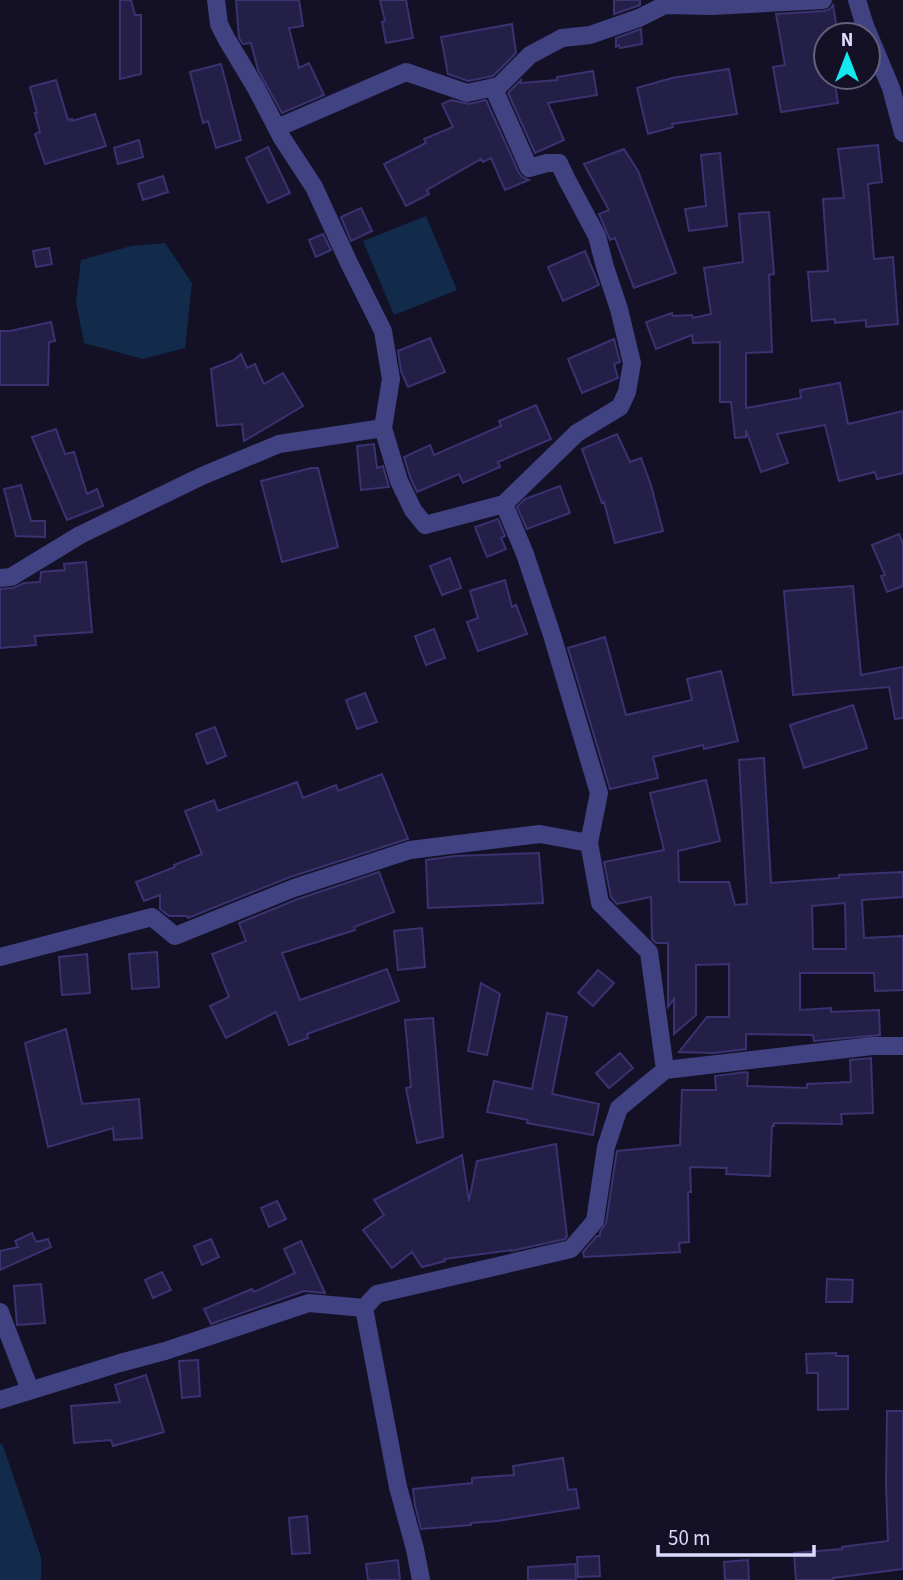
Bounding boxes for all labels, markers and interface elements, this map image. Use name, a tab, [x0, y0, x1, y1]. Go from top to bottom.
north arrow	[812, 21, 882, 91]
text: N	[841, 27, 853, 54]
scale bar	[658, 1514, 814, 1558]
text: 50 m	[668, 1523, 710, 1553]

